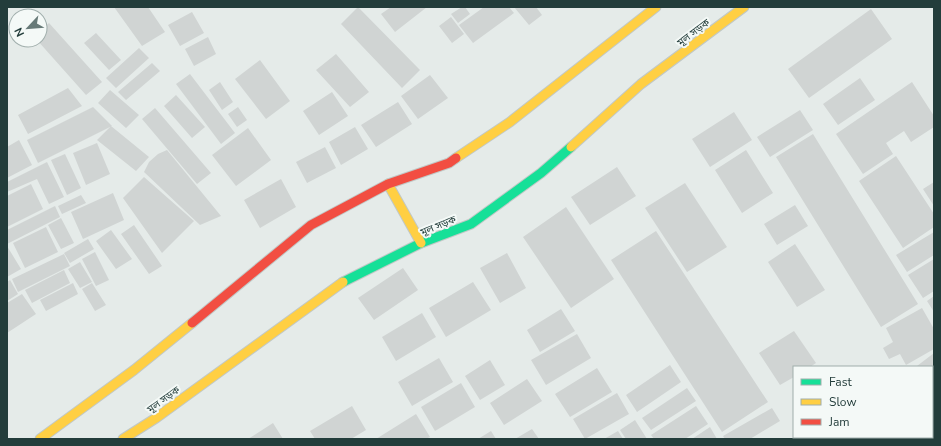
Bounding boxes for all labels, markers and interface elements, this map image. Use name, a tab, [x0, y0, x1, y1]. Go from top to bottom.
north arrow	[8, 8, 48, 48]
street label: মূল সড়ক	[674, 15, 713, 50]
text: N	[11, 25, 28, 39]
street label: মূল সড়ক	[417, 212, 459, 240]
legend	[793, 366, 933, 438]
text: Fast	[829, 374, 852, 390]
street label: মূল সড়ক	[144, 383, 184, 417]
text: Slow	[829, 394, 857, 410]
text: Jam	[828, 414, 850, 430]

